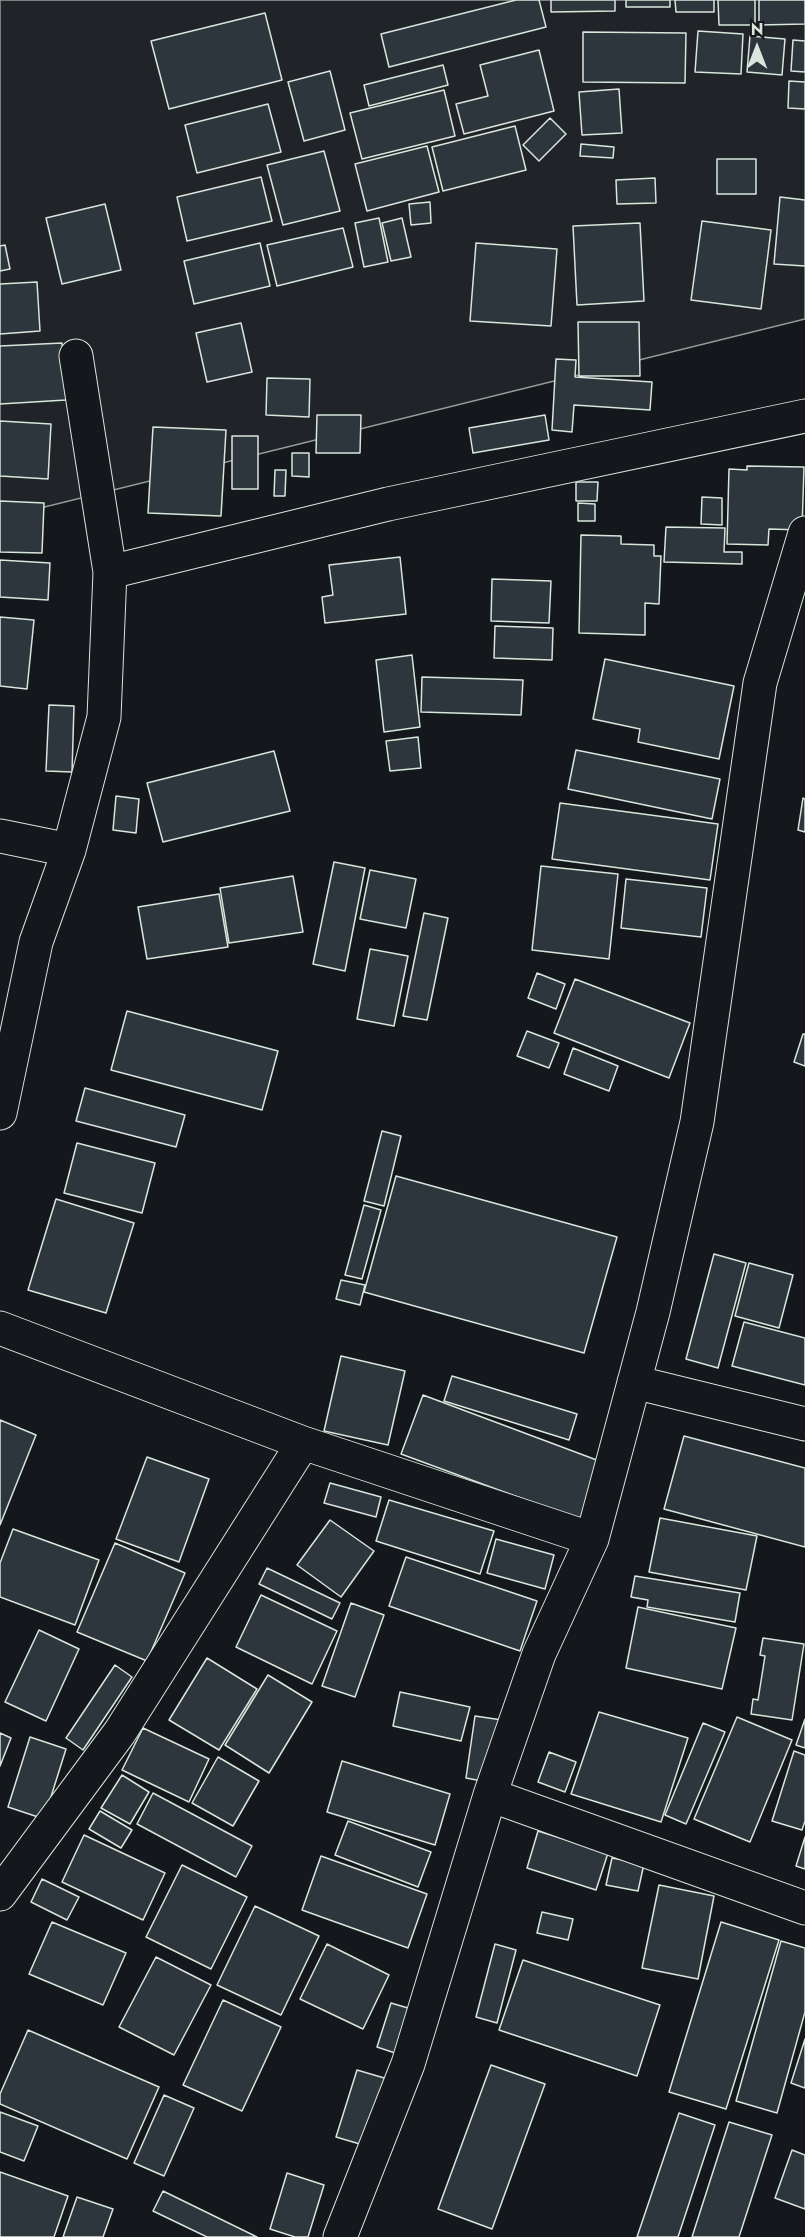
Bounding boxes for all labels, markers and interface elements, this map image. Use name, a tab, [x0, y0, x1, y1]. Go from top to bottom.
north arrow	[727, 18, 787, 78]
text: N	[751, 18, 763, 41]

